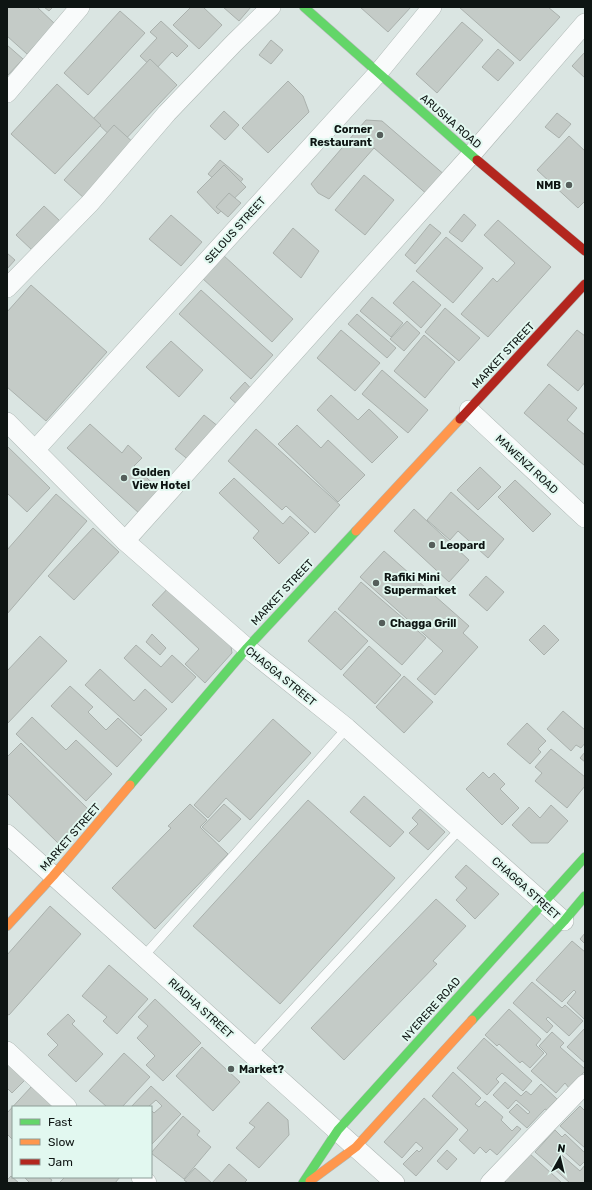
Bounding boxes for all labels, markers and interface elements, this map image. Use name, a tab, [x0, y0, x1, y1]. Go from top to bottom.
street label: ARUSHA ROAD	[418, 91, 484, 151]
place label: Corner Restaurant	[310, 123, 372, 149]
marker: Corner Restaurant	[375, 130, 385, 140]
place label: NMB	[536, 179, 561, 192]
marker: NMB	[564, 180, 574, 190]
street label: SELOUS STREET	[202, 194, 269, 266]
street label: MARKET STREET	[469, 319, 538, 391]
street label: MAWENZI ROAD	[493, 432, 561, 497]
place label: Golden View Hotel	[132, 466, 190, 492]
marker: Golden View Hotel	[119, 473, 129, 483]
place label: Leopard	[440, 539, 485, 552]
marker: Leopard	[427, 540, 437, 550]
street label: MARKET STREET	[248, 556, 317, 628]
place label: Rafiki Mini Supermarket	[384, 571, 456, 597]
marker: Rafiki Mini Supermarket	[371, 578, 381, 588]
place label: Chagga Grill	[390, 617, 457, 630]
marker: Chagga Grill	[377, 618, 387, 628]
street label: CHAGGA STREET	[243, 644, 319, 709]
street label: MARKET STREET	[37, 800, 104, 874]
street label: CHAGGA STREET	[489, 854, 563, 923]
street label: NYERERE ROAD	[399, 975, 463, 1044]
street label: RIADHA STREET	[166, 976, 236, 1041]
place label: Market?	[239, 1063, 284, 1076]
marker: Market?	[226, 1064, 236, 1074]
legend	[12, 1106, 152, 1178]
text: Fast	[48, 1115, 72, 1129]
text: Slow	[48, 1135, 75, 1149]
north arrow	[540, 1138, 580, 1178]
text: N	[556, 1142, 566, 1156]
text: Jam	[48, 1155, 73, 1169]

